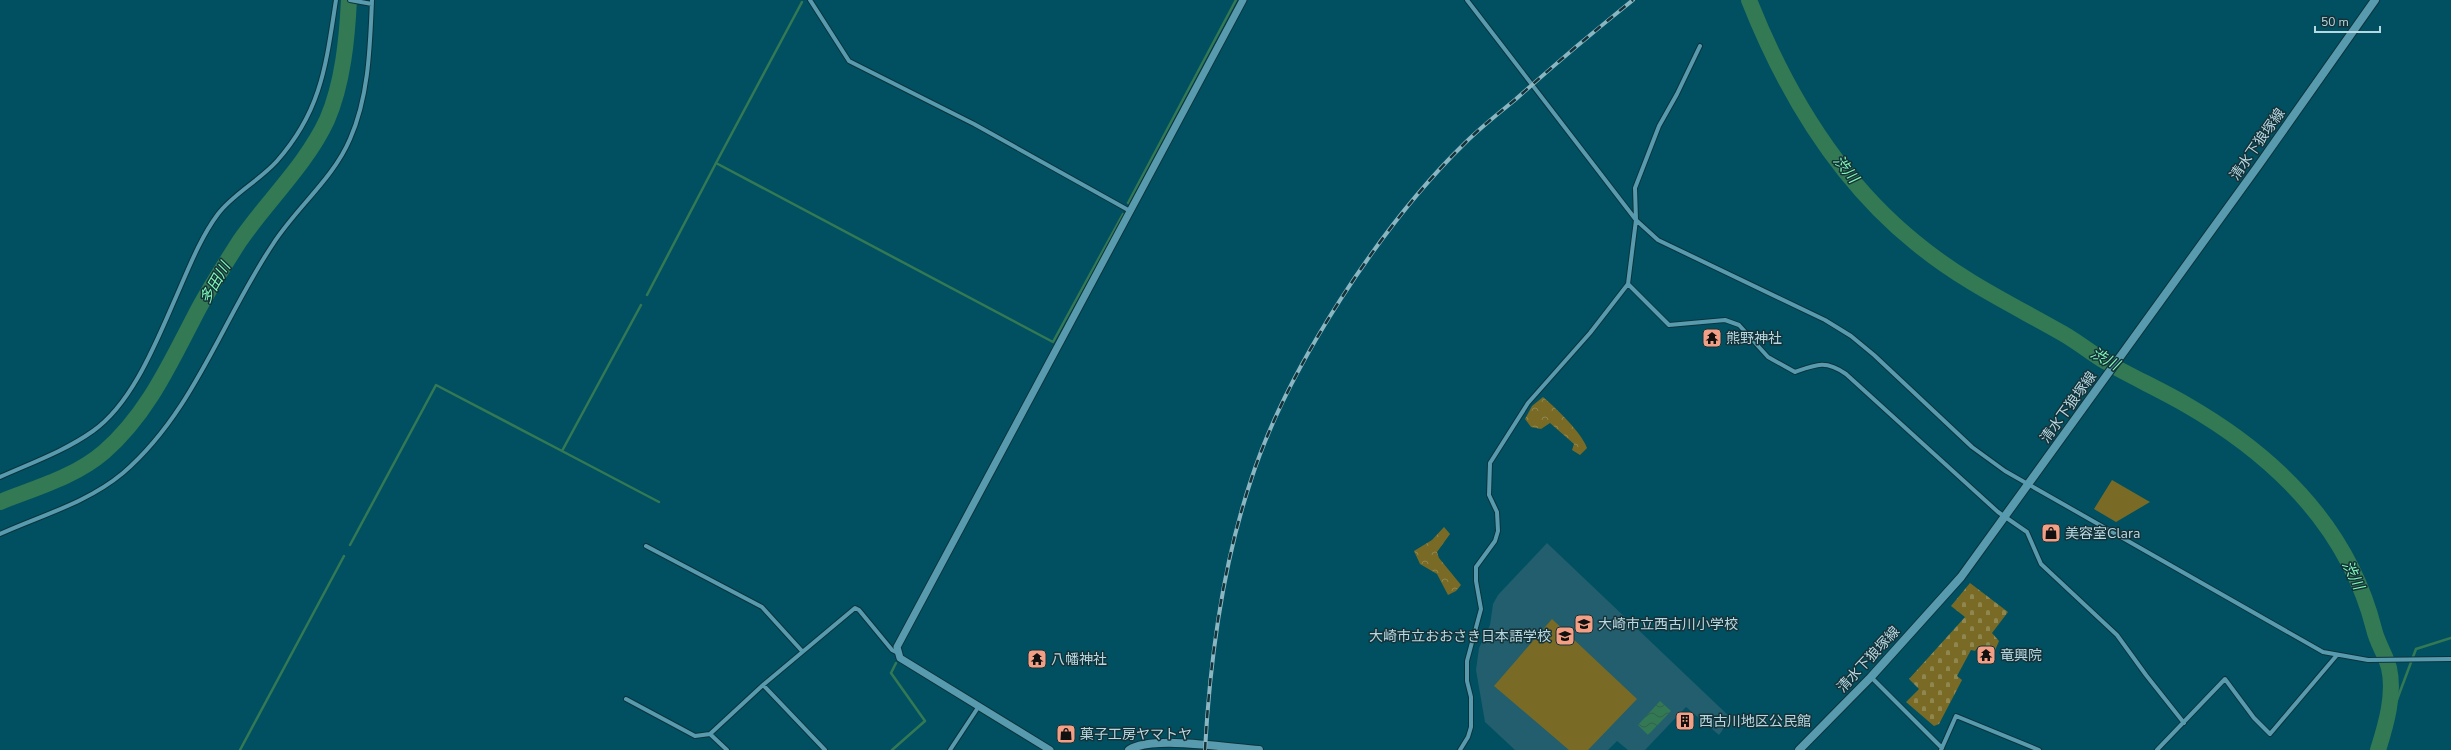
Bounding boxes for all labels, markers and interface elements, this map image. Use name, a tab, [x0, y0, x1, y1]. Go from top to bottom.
scale bar	[2315, 8, 2380, 34]
text: 50 m	[2321, 14, 2349, 30]
street label: 清水下狼塚線	[2226, 104, 2289, 184]
water label: 渋川	[1829, 151, 1864, 188]
water label: 多田川	[195, 257, 236, 307]
temple icon: 熊野神社	[1701, 327, 1723, 349]
place label: 熊野神社	[1726, 329, 1782, 348]
water label: 渋川	[2087, 343, 2125, 376]
street label: 清水下狼塚線	[2036, 368, 2101, 447]
shop icon: 美容室Clara	[2040, 522, 2062, 544]
place label: 美容室Clara	[2065, 524, 2140, 543]
water label: 渋川	[2337, 557, 2369, 595]
school or university icon: 大崎市立西古川小学校	[1573, 613, 1595, 635]
place label: 大崎市立西古川小学校	[1598, 615, 1738, 634]
street label: 清水下狼塚線	[1833, 622, 1904, 697]
school or university icon: 大崎市立おおさき日本語学校	[1554, 625, 1576, 647]
place label: 大崎市立おおさき日本語学校	[1369, 627, 1551, 646]
temple icon: 竜興院	[1975, 644, 1997, 666]
place label: 竜興院	[2000, 646, 2042, 665]
temple icon: 八幡神社	[1026, 648, 1048, 670]
place label: 八幡神社	[1051, 650, 1107, 669]
building icon: 西古川地区公民館	[1674, 710, 1696, 732]
place label: 西古川地区公民館	[1699, 712, 1811, 731]
shop icon: 菓子工房ヤマトヤ	[1055, 723, 1077, 745]
place label: 菓子工房ヤマトヤ	[1080, 725, 1192, 744]

